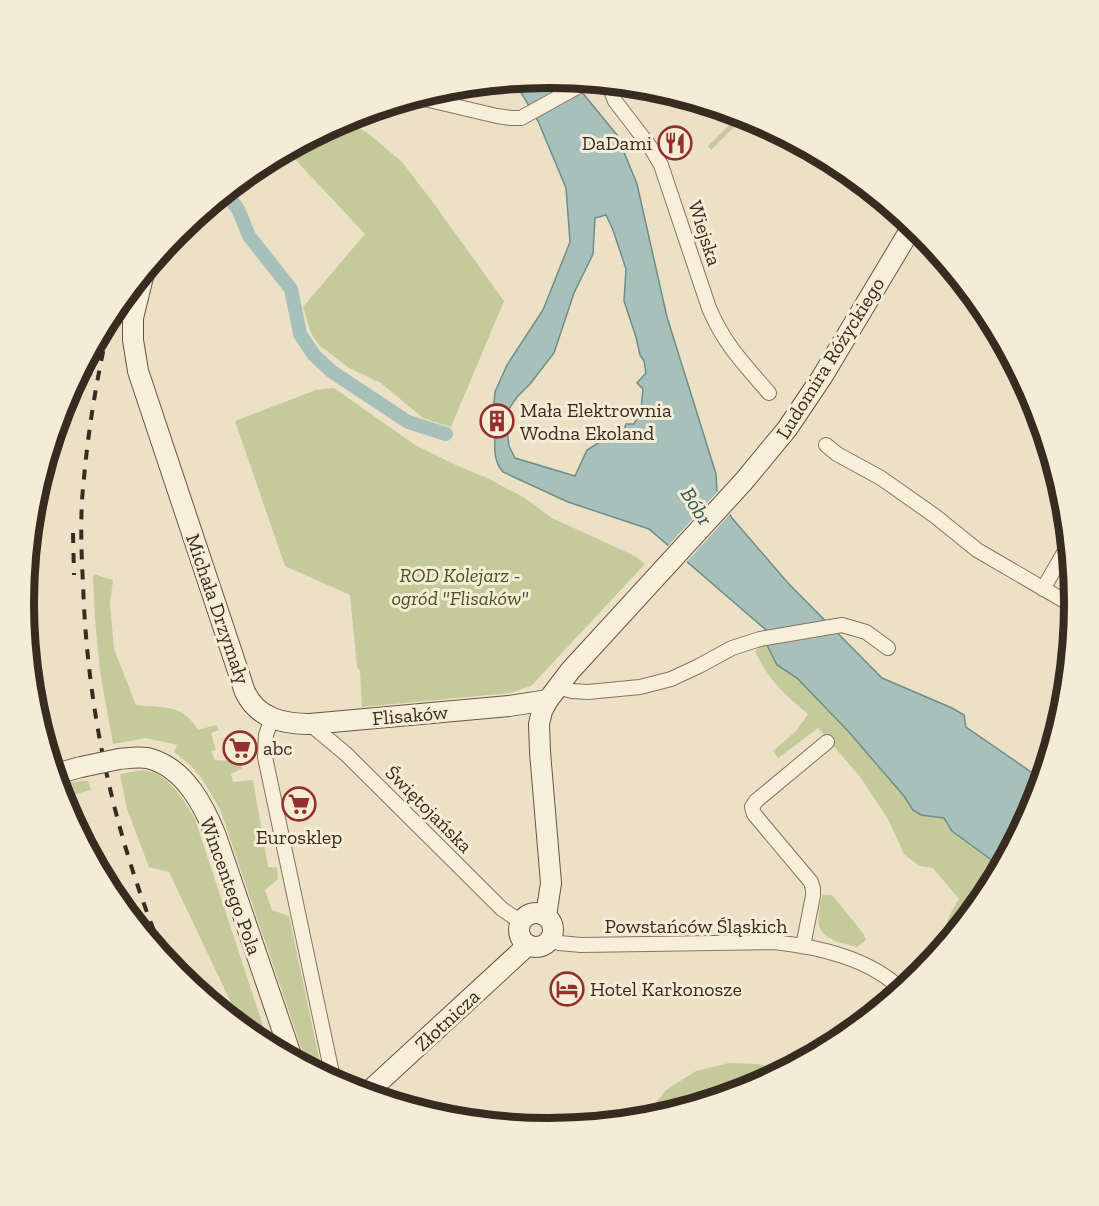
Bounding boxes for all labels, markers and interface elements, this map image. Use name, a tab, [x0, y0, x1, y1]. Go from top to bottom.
restaurant icon: DaDami	[657, 125, 693, 161]
place label: DaDami	[582, 131, 652, 155]
street label: Wiejska	[683, 197, 727, 269]
street label: Ludomira Różyckiego	[771, 273, 889, 443]
place label: Mała Elektrownia Wodna Ekoland	[520, 398, 672, 445]
building icon: Mała Elektrownia Wodna Ekoland	[479, 403, 515, 439]
water label: Bóbr	[676, 482, 719, 530]
street label: Michała Drzymały	[181, 531, 255, 688]
park label: ROD Kolejarz - ogród "Flisaków"	[391, 563, 529, 610]
street label: Flisaków	[371, 700, 450, 730]
supermarket icon: abc	[222, 730, 258, 766]
place label: abc	[263, 736, 293, 760]
street label: Świętojańska	[380, 760, 478, 858]
supermarket icon: Eurosklep	[281, 786, 317, 822]
street label: Wincentego Pola	[195, 814, 267, 958]
place label: Eurosklep	[256, 825, 342, 849]
street label: Powstańców Śląskich	[604, 914, 788, 938]
hotel icon: Hotel Karkonosze	[549, 971, 585, 1007]
place label: Hotel Karkonosze	[590, 977, 742, 1001]
street label: Złotnicza	[410, 984, 485, 1056]

